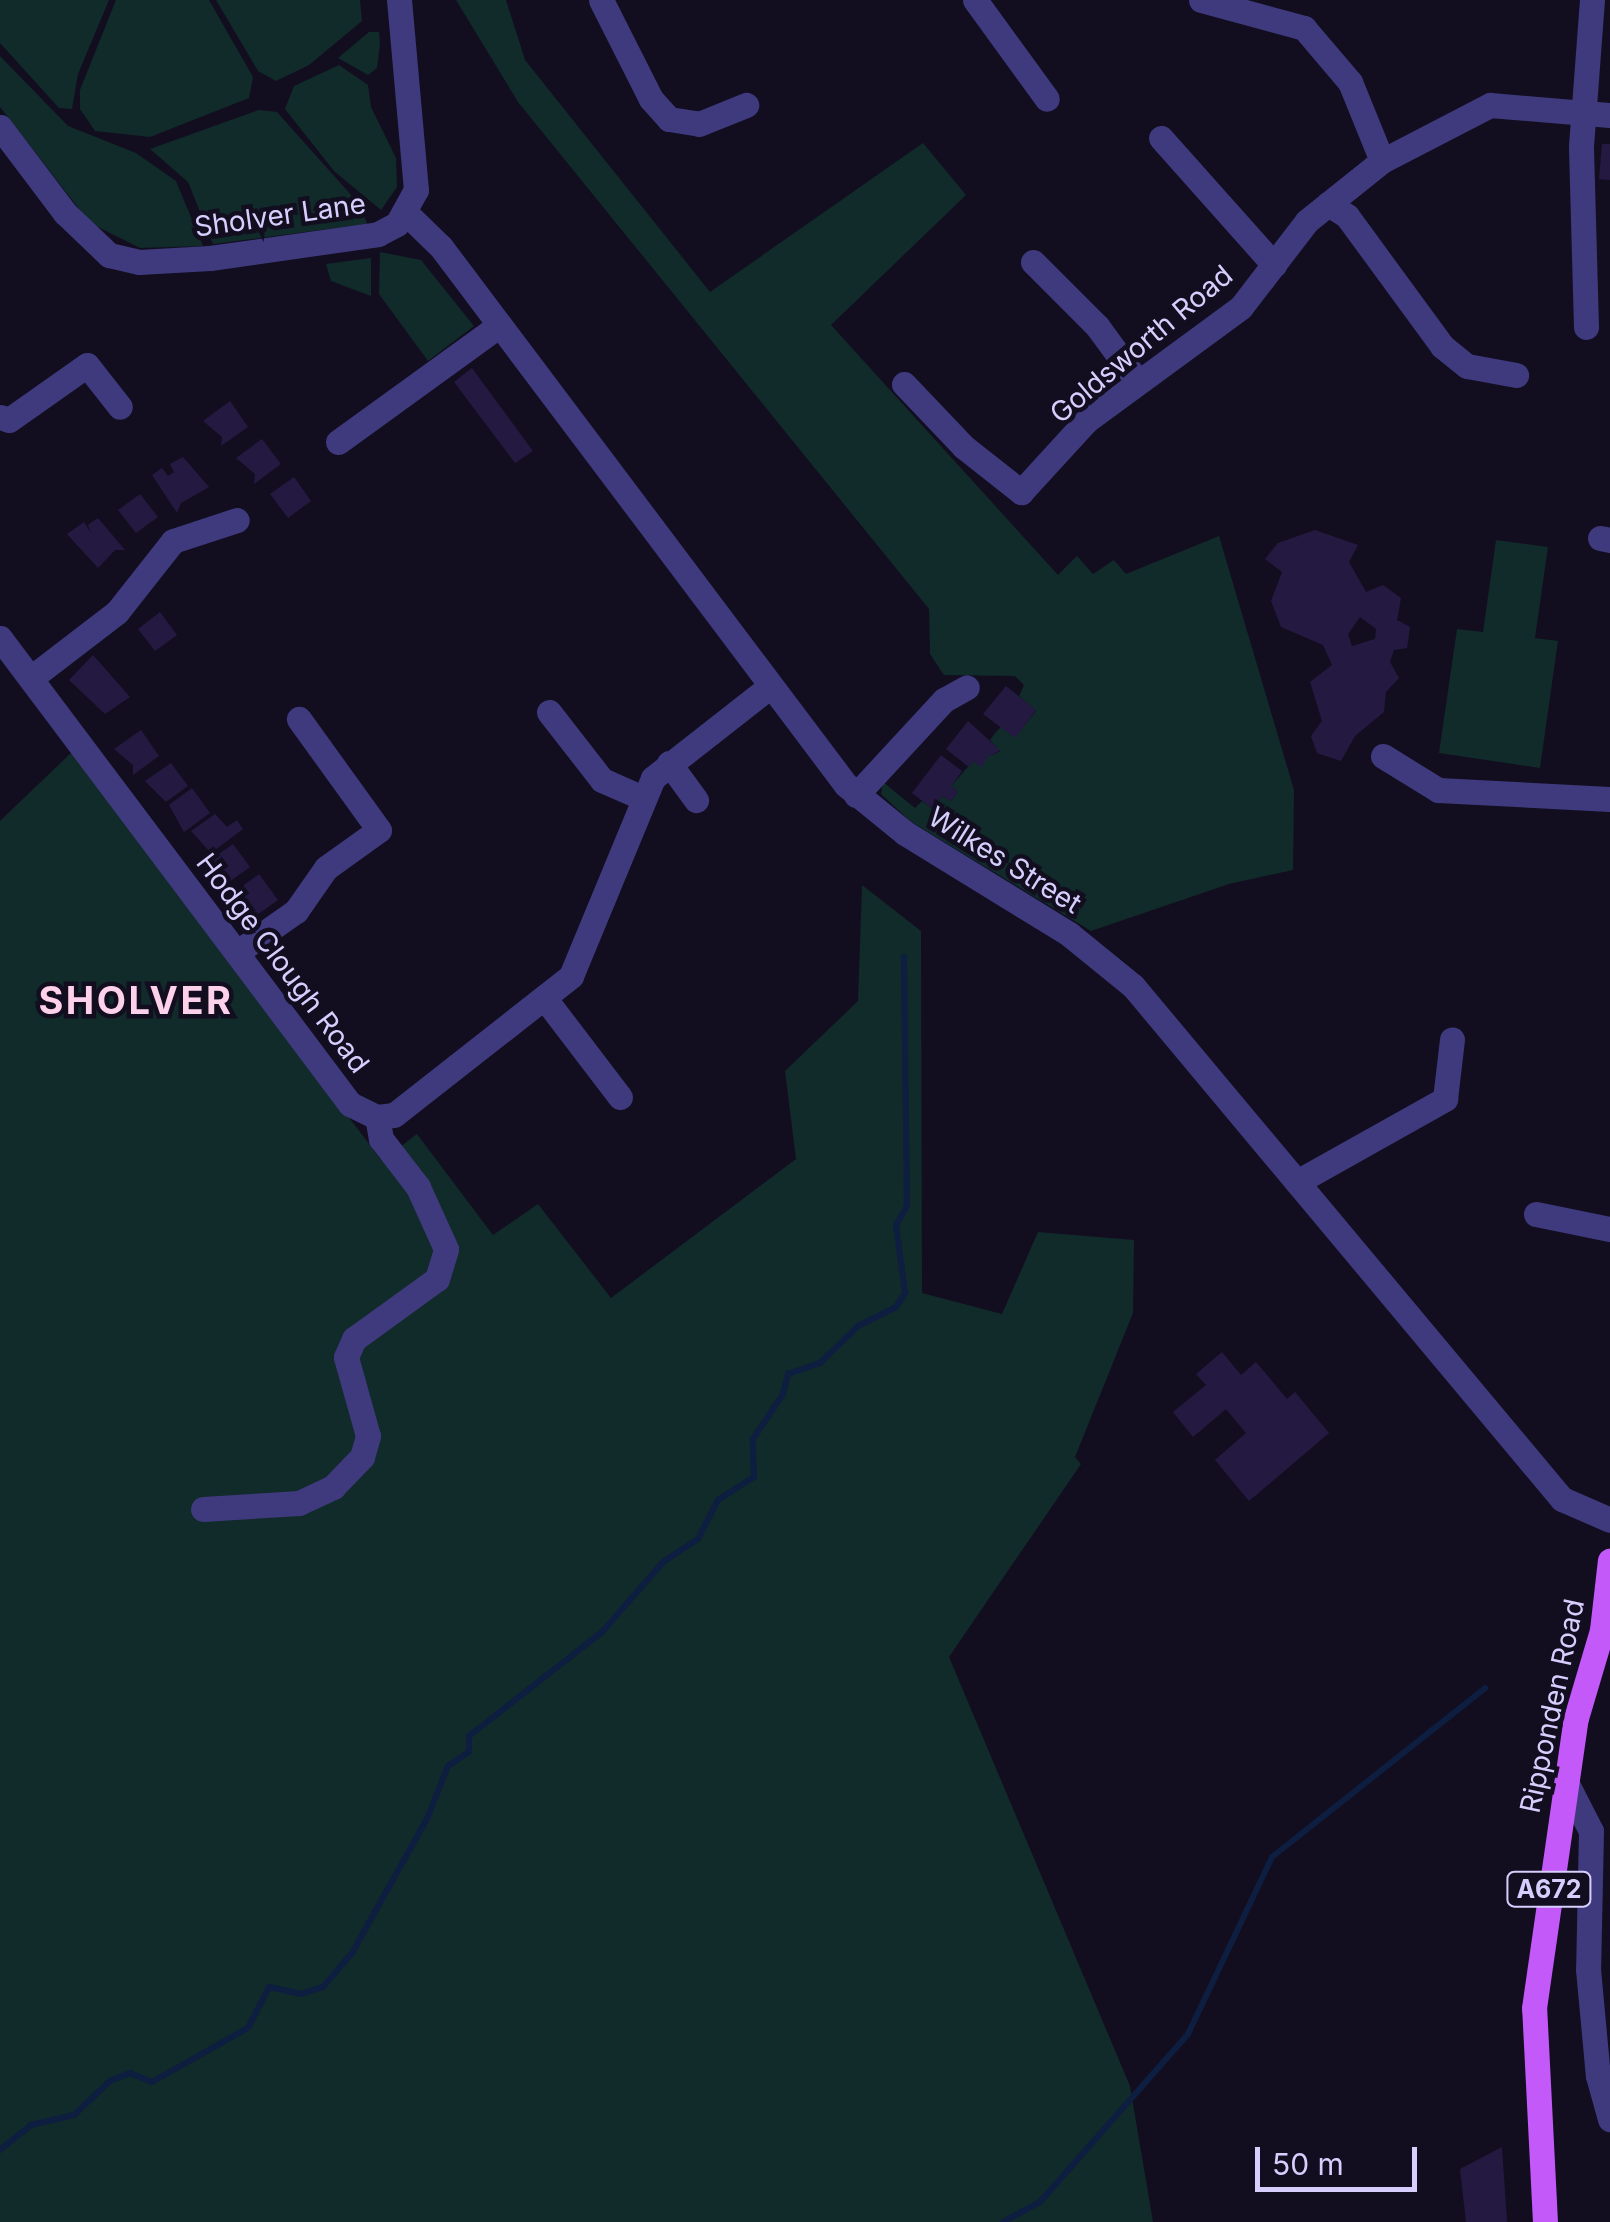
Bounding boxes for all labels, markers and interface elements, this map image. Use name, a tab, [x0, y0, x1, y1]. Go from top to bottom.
street label: Sholver Lane	[192, 186, 368, 244]
street label: Goldsworth Road	[1043, 258, 1239, 430]
street label: Wilkes Street	[922, 800, 1088, 920]
street label: Hodge Clough Road	[190, 847, 376, 1079]
district label: SHOLVER	[38, 978, 234, 1024]
street label: Ripponden Road	[1513, 1596, 1591, 1816]
road number: A672	[1504, 1869, 1594, 1909]
scale bar	[1260, 2127, 1422, 2189]
text: 50 m	[1272, 2146, 1344, 2182]

